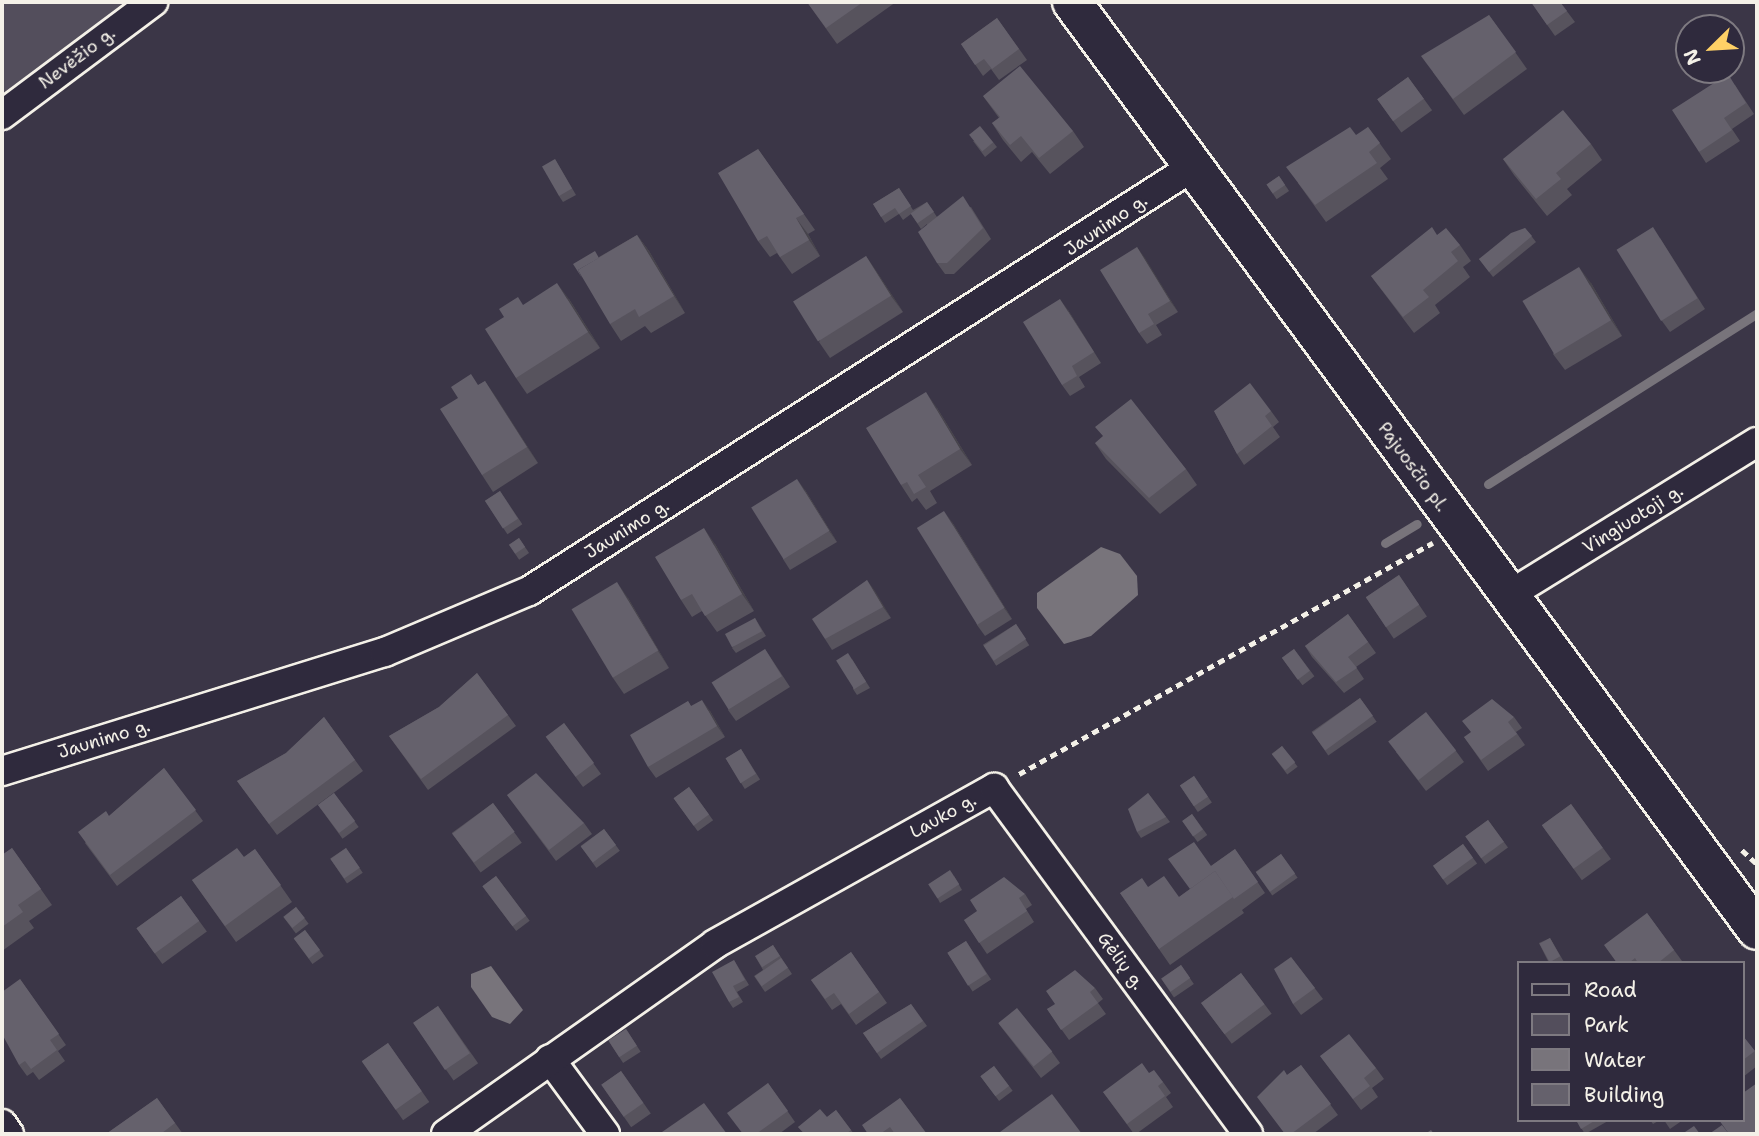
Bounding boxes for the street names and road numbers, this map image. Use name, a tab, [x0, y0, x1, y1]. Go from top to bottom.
street label: Nevėžio g.	[35, 22, 119, 94]
street label: Jaunimo g.	[1060, 189, 1152, 261]
street label: Pajuosčio pl.	[1373, 418, 1453, 516]
street label: Vingiuotoji g.	[1579, 480, 1687, 558]
street label: Jaunimo g.	[581, 495, 673, 563]
street label: Jaunimo g.	[55, 715, 153, 763]
street label: Lauko g.	[906, 789, 980, 843]
street label: Gėlių g.	[1093, 928, 1149, 994]

